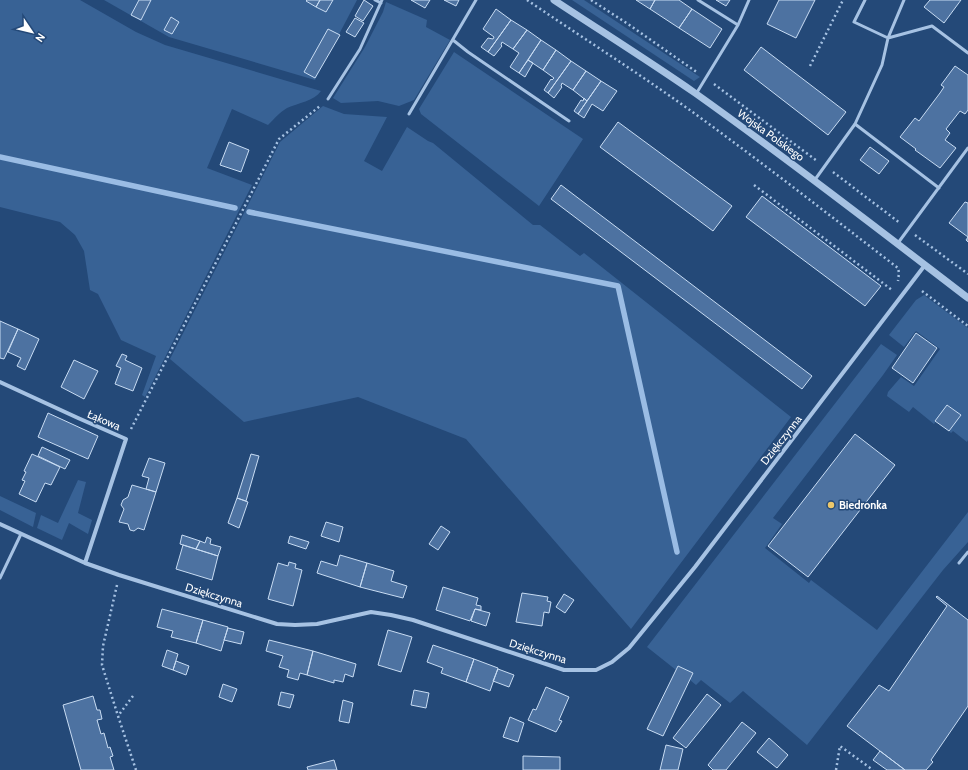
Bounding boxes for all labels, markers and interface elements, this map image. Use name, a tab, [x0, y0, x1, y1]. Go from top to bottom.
north arrow	[12, 12, 52, 52]
text: N	[32, 31, 48, 45]
street label: Wojska Polskiego	[735, 106, 807, 164]
street label: Łąkowa	[85, 407, 123, 434]
street label: Dziękczynna	[757, 412, 805, 468]
place label: Biedronka	[839, 498, 888, 512]
marker: Biedronka	[826, 500, 836, 510]
street label: Dziękczynna	[184, 580, 245, 611]
street label: Dziękczynna	[508, 636, 569, 667]

